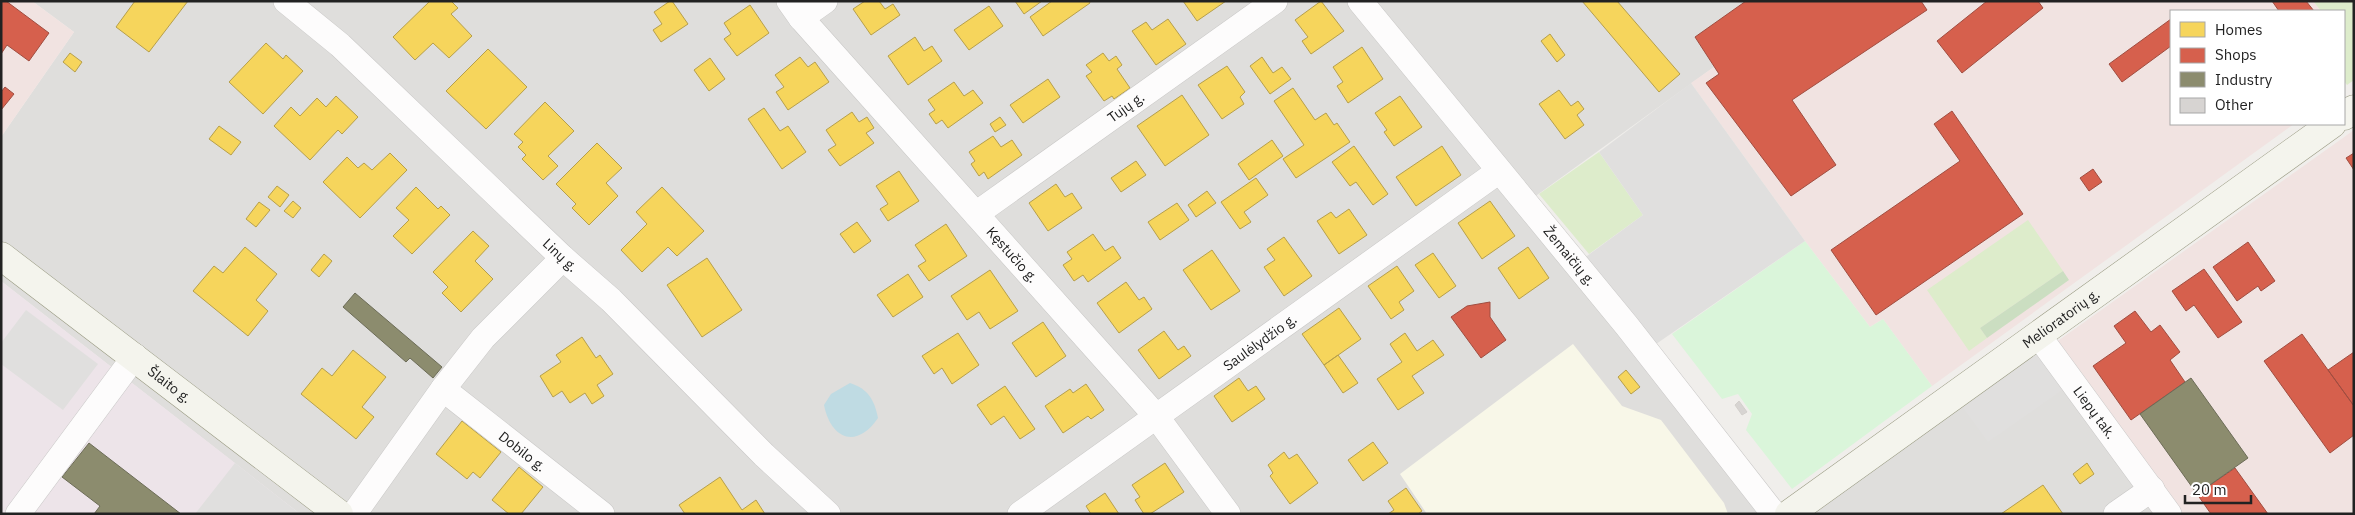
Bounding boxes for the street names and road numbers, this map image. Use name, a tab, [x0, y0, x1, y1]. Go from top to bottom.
street label: Tujų g.	[1104, 88, 1148, 127]
street label: Žemaičių g.	[1540, 222, 1599, 290]
street label: Kęstučio g.	[982, 223, 1042, 286]
street label: Linų g.	[539, 235, 581, 276]
street label: Melioratorių g.	[2019, 285, 2103, 352]
street label: Saulėlydžio g.	[1220, 310, 1300, 375]
street label: Šlaito g.	[144, 361, 195, 407]
street label: Liepų tak.	[2069, 382, 2120, 442]
street label: Dobilo g.	[495, 427, 550, 476]

